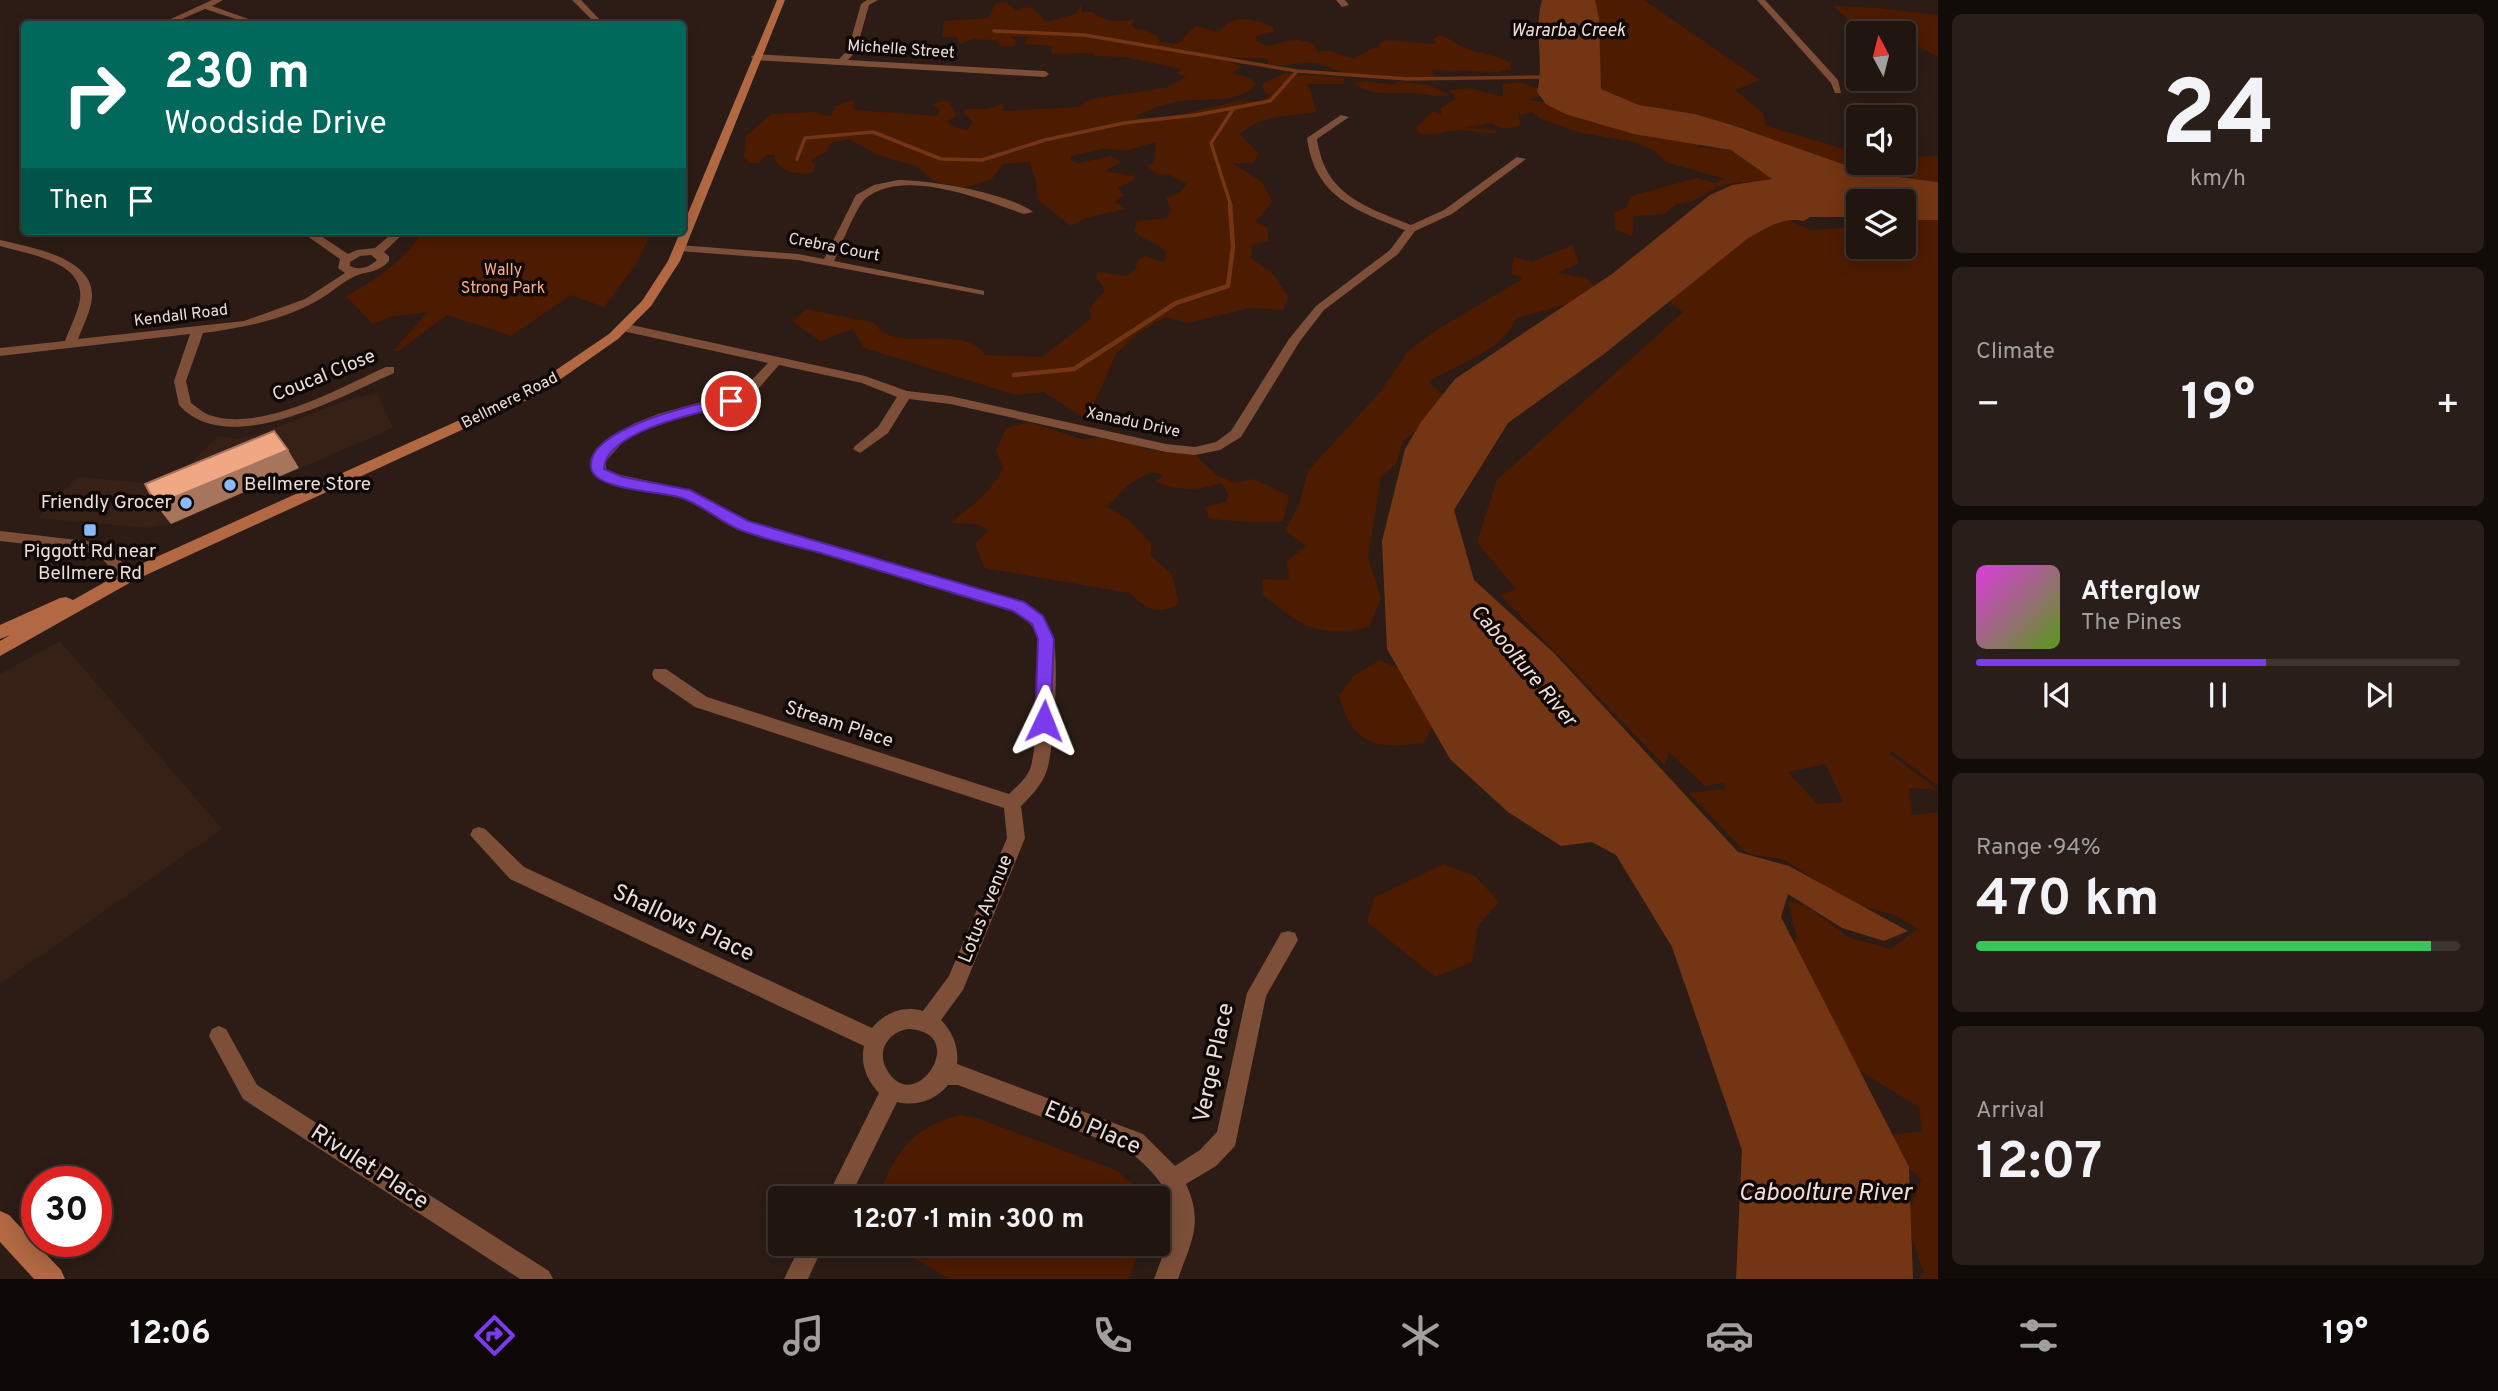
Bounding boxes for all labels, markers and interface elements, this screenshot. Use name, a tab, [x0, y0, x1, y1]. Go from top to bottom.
water label: Wararba Creek	[1511, 20, 1626, 43]
north arrow	[1846, 21, 1916, 91]
map controls	[1846, 21, 1916, 259]
street label: Michelle Street	[847, 36, 955, 64]
text: 230 m	[164, 44, 310, 106]
icon: right	[49, 49, 140, 140]
text: 24	[2161, 62, 2275, 177]
text: Woodside Drive	[164, 105, 387, 145]
button: sound	[1846, 105, 1916, 175]
text: km/h	[2190, 165, 2246, 194]
icon: arrive	[122, 182, 160, 220]
text: Then	[49, 185, 108, 218]
button: layers	[1846, 189, 1916, 259]
street label: Crebra Court	[787, 229, 881, 267]
park label: Wally Strong Park	[461, 261, 545, 299]
street label: Kendall Road	[133, 300, 229, 332]
text: Climate	[1976, 338, 2055, 367]
street label: Coucal Close	[269, 344, 379, 408]
street label: Bellmere Road	[458, 368, 562, 434]
pin	[701, 371, 761, 431]
text: 19°	[2181, 372, 2255, 438]
icon: arrive	[712, 382, 750, 420]
text: −	[1976, 382, 2001, 431]
text: +	[2435, 382, 2460, 431]
street label: Xanadu Drive	[1084, 403, 1182, 443]
place label: Bellmere Store	[244, 473, 371, 497]
marker: Bellmere Store	[222, 477, 238, 493]
place label: Friendly Grocer	[41, 491, 173, 515]
marker: Friendly Grocer	[178, 495, 194, 511]
marker: Piggott Rd near Bellmere Rd	[82, 522, 98, 538]
place label: Piggott Rd near Bellmere Rd	[23, 540, 157, 586]
text: Afterglow	[2081, 576, 2201, 609]
water label: Caboolture River	[1464, 599, 1583, 734]
text: The Pines	[2081, 609, 2182, 638]
icon: previous	[2038, 676, 2076, 714]
icon: pause	[2199, 676, 2237, 714]
icon: next	[2360, 676, 2398, 714]
position arrow	[1007, 684, 1081, 758]
street label: Stream Place	[782, 696, 896, 754]
text: Range · 94%	[1976, 834, 2101, 863]
street label: Lotus Avenue	[953, 851, 1019, 967]
text: 470 km	[1976, 868, 2159, 934]
street label: Shallows Place	[607, 878, 759, 970]
street label: Verge Place	[1188, 1001, 1242, 1125]
street label: Ebb Place	[1039, 1096, 1145, 1162]
text: Arrival	[1976, 1097, 2045, 1126]
street label: Rivulet Place	[304, 1119, 434, 1217]
text: 12:07	[1976, 1131, 2102, 1197]
speed limit sign: 30	[21, 1166, 112, 1257]
water label: Caboolture River	[1738, 1179, 1914, 1209]
text: 12:07 · 1 min · 300 m	[854, 1204, 1084, 1237]
icon: directions	[470, 1311, 519, 1360]
icon: music	[779, 1311, 828, 1360]
icon: phone	[1088, 1311, 1137, 1360]
icon: climate	[1396, 1311, 1445, 1360]
icon: car	[1705, 1311, 1754, 1360]
icon: filters	[2014, 1311, 2063, 1360]
text: 12:06	[130, 1315, 211, 1355]
text: 19°	[2322, 1315, 2368, 1355]

